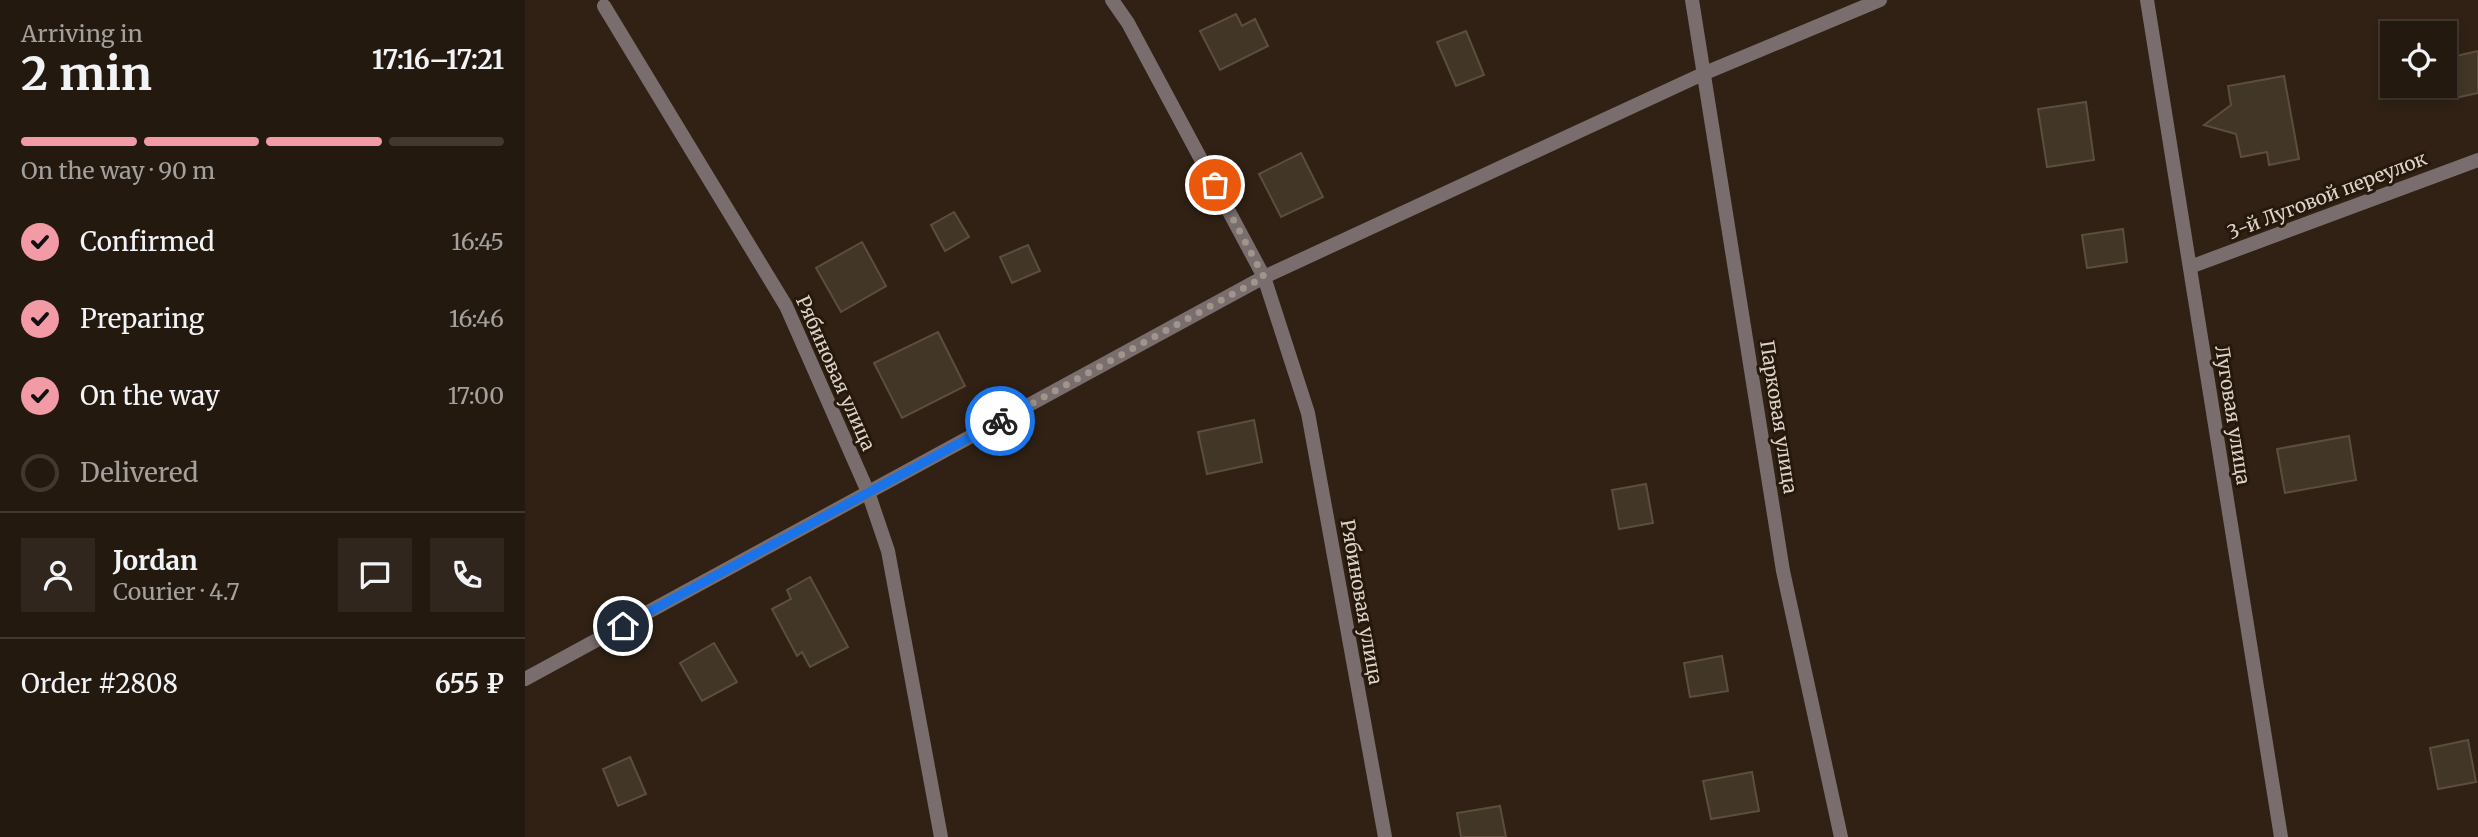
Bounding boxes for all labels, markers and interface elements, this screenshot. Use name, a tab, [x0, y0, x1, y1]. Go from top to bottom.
text: Arriving in	[21, 19, 143, 48]
map controls	[2380, 21, 2457, 98]
button: locate	[2380, 21, 2457, 98]
text: 17:16–17:21	[372, 43, 504, 76]
text: 2 min	[21, 45, 152, 103]
street label: 3-й Луговой переулок	[2224, 146, 2430, 244]
pin	[1185, 155, 1245, 215]
text: On the way · 90 m	[21, 156, 215, 185]
icon: bag	[1196, 166, 1234, 204]
icon: check	[21, 223, 59, 261]
text: Confirmed	[80, 225, 215, 258]
text: 16:45	[451, 227, 504, 256]
street label: Рябиновая улица	[791, 292, 881, 454]
icon: check	[21, 300, 59, 338]
text: Preparing	[80, 302, 204, 335]
text: 16:46	[449, 304, 504, 333]
street label: Парковая улица	[1755, 339, 1803, 495]
street label: Луговая улица	[2210, 344, 2256, 486]
icon: check	[21, 377, 59, 415]
text: On the way	[80, 379, 220, 412]
text: 17:00	[448, 381, 504, 410]
courier	[965, 386, 1035, 456]
icon: bike	[981, 402, 1019, 440]
text: Delivered	[80, 456, 199, 489]
street label: Рябиновая улица	[1336, 518, 1388, 686]
button: person	[21, 538, 95, 612]
button: chat	[338, 538, 412, 612]
button: phone	[430, 538, 504, 612]
text: Jordan	[113, 544, 198, 577]
text: Courier · 4.7	[113, 577, 240, 606]
pin	[593, 596, 653, 656]
icon: home	[604, 607, 642, 645]
text: Order #2808	[21, 667, 178, 700]
text: 655 ₽	[435, 667, 504, 700]

